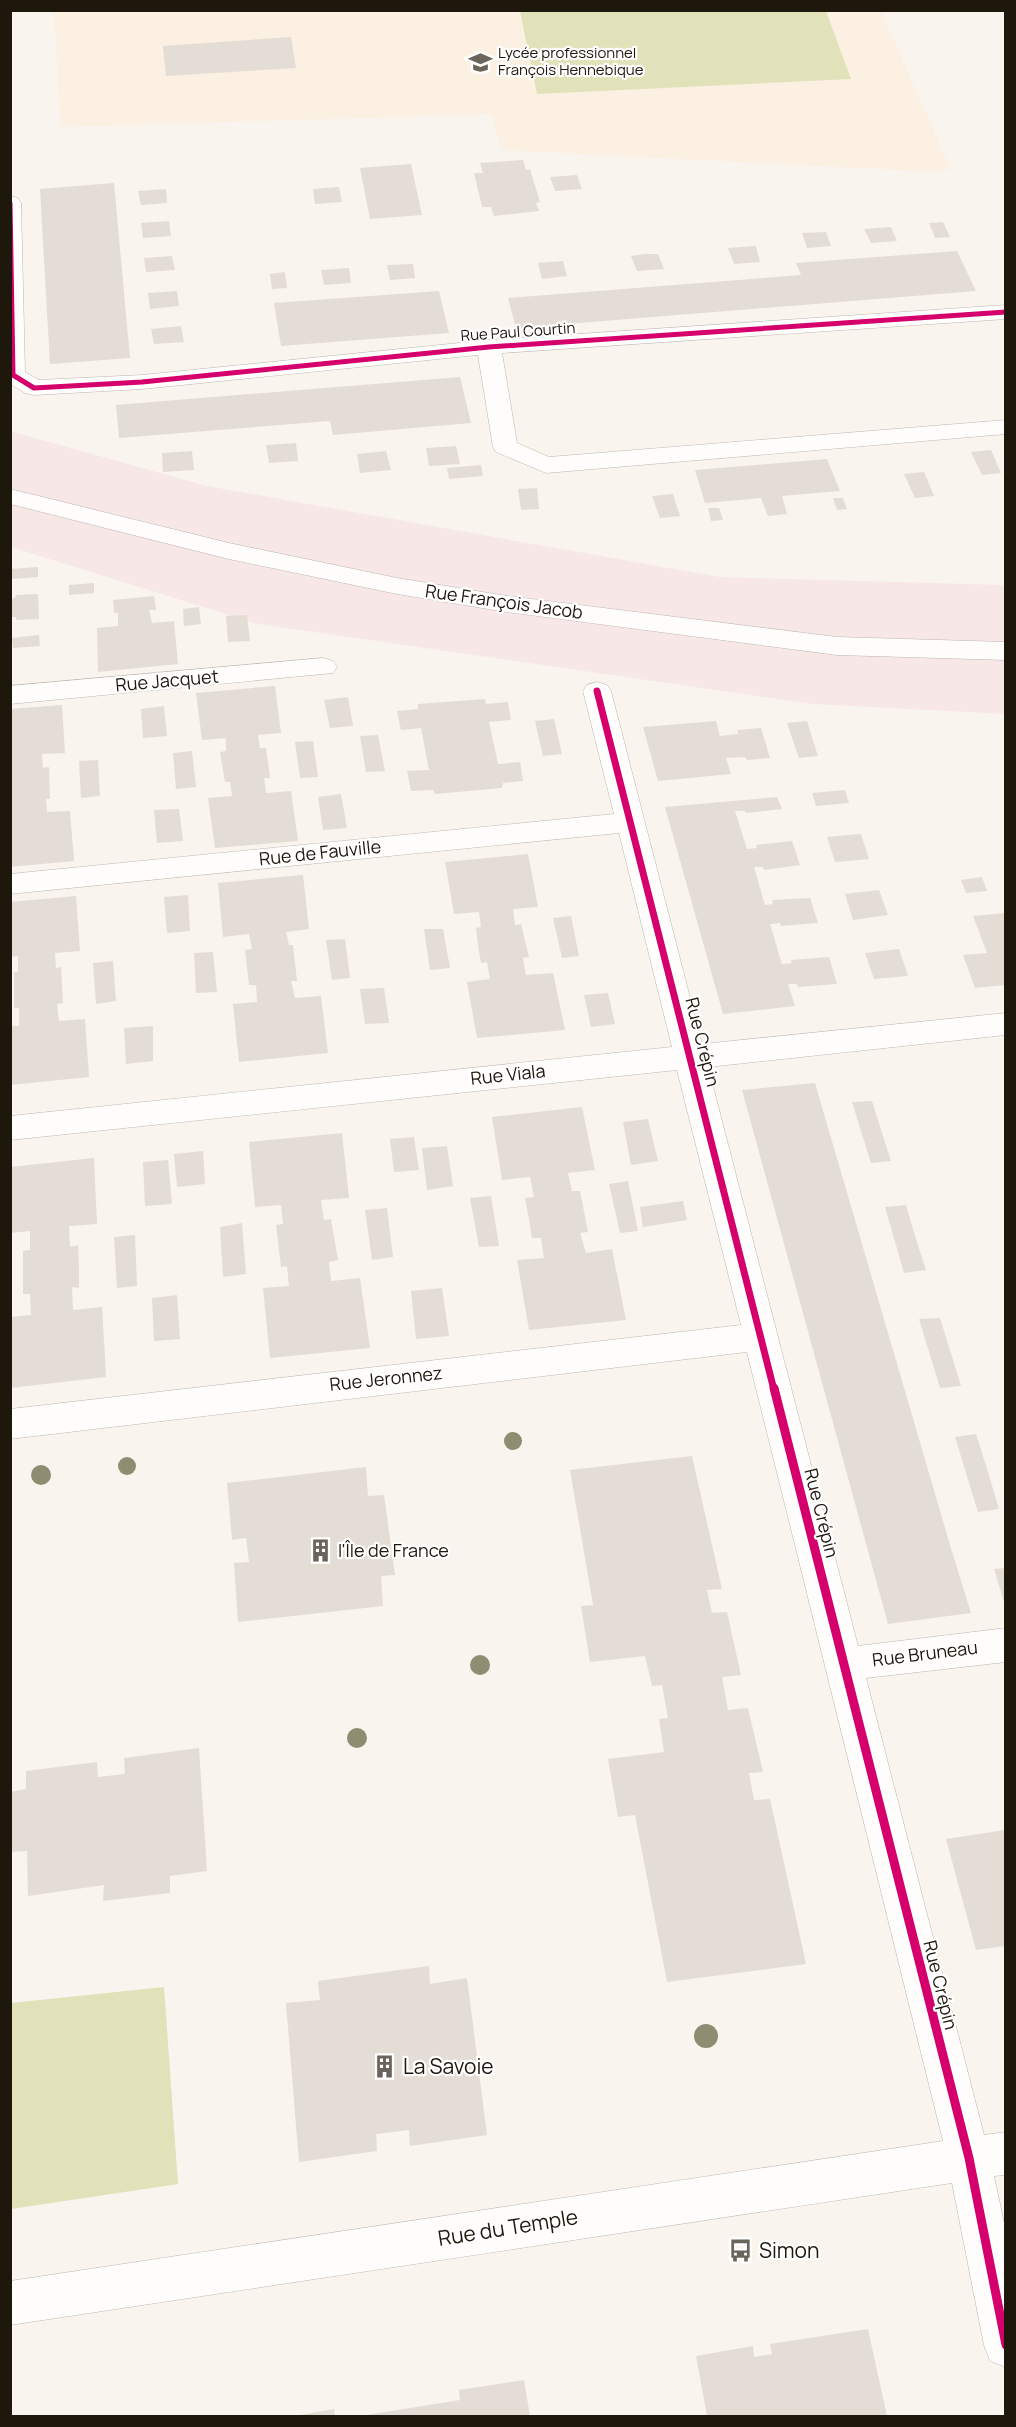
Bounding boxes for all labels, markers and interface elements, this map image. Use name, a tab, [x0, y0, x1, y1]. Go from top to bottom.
place label: Lycée professionnel François Hennebique	[498, 42, 644, 80]
school or university icon: Lycée professionnel François Hennebique	[467, 49, 493, 75]
street label: Rue Paul Courtin	[460, 317, 576, 346]
street label: Rue François Jacob	[424, 578, 584, 624]
street label: Rue Jacquet	[114, 664, 220, 696]
street label: Rue de Fauville	[258, 834, 382, 870]
street label: Rue Crépin	[680, 995, 726, 1089]
street label: Rue Viala	[469, 1058, 546, 1090]
street label: Rue Jeronnez	[328, 1360, 444, 1396]
street label: Rue Crépin	[799, 1466, 845, 1560]
building icon: l'Île de France	[307, 1538, 333, 1564]
place label: l'Île de France	[338, 1538, 449, 1562]
street label: Rue Bruneau	[871, 1635, 979, 1671]
street label: Rue Crépin	[918, 1938, 964, 2032]
place label: La Savoie	[403, 2052, 494, 2080]
building icon: La Savoie	[372, 2054, 398, 2080]
street label: Rue du Temple	[436, 2202, 580, 2252]
place label: Simon	[759, 2236, 819, 2264]
bus stop icon: Simon	[728, 2238, 754, 2264]

